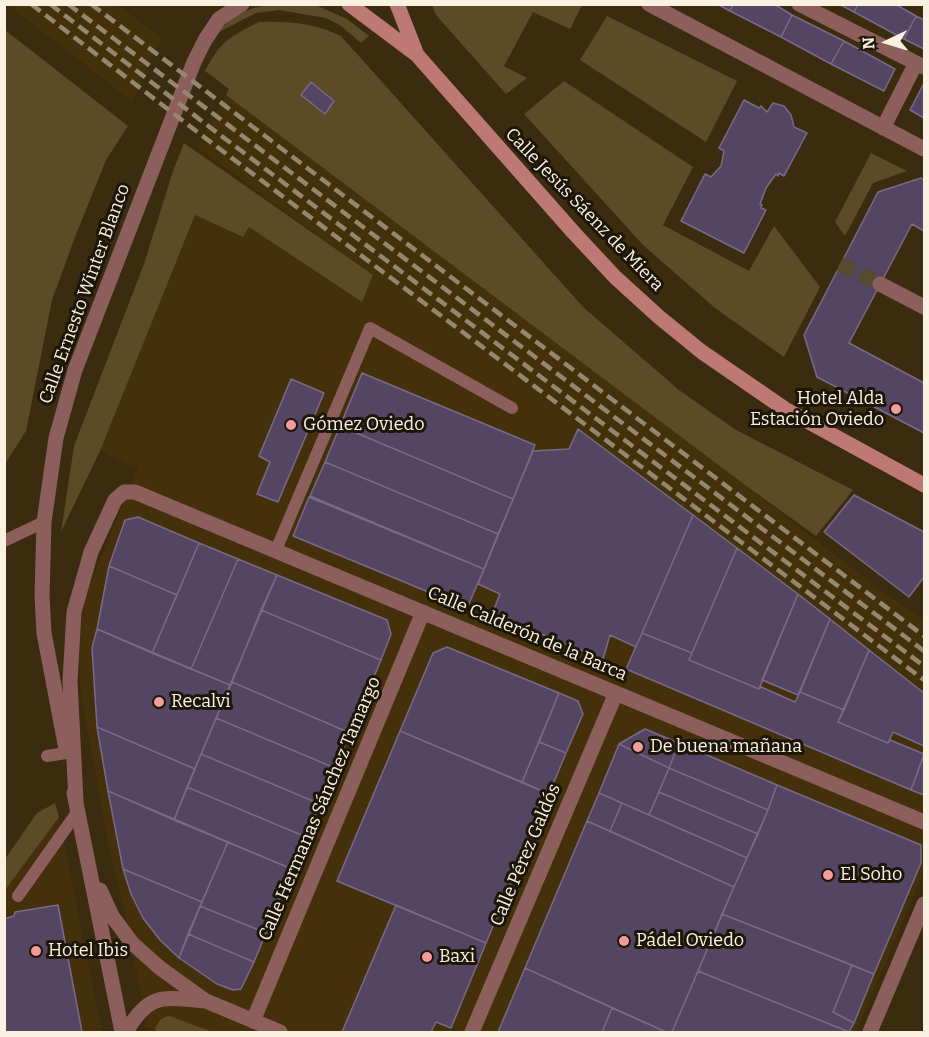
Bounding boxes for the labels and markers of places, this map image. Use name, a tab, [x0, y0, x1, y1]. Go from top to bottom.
place label: Hotel Alda Estación Oviedo	[750, 388, 884, 430]
marker: Hotel Alda Estación Oviedo	[889, 402, 903, 416]
place label: Gómez Oviedo	[303, 414, 425, 436]
marker: Gómez Oviedo	[284, 418, 298, 432]
place label: Recalvi	[171, 691, 231, 713]
marker: Recalvi	[152, 695, 166, 709]
place label: De buena mañana	[650, 736, 802, 758]
marker: De buena mañana	[631, 740, 645, 754]
place label: El Soho	[840, 864, 902, 886]
marker: El Soho	[821, 868, 835, 882]
place label: Pádel Oviedo	[636, 930, 744, 952]
marker: Pádel Oviedo	[617, 934, 631, 948]
place label: Hotel Ibis	[48, 940, 128, 962]
marker: Hotel Ibis	[29, 944, 43, 958]
place label: Baxi	[439, 946, 475, 968]
marker: Baxi	[420, 950, 434, 964]

